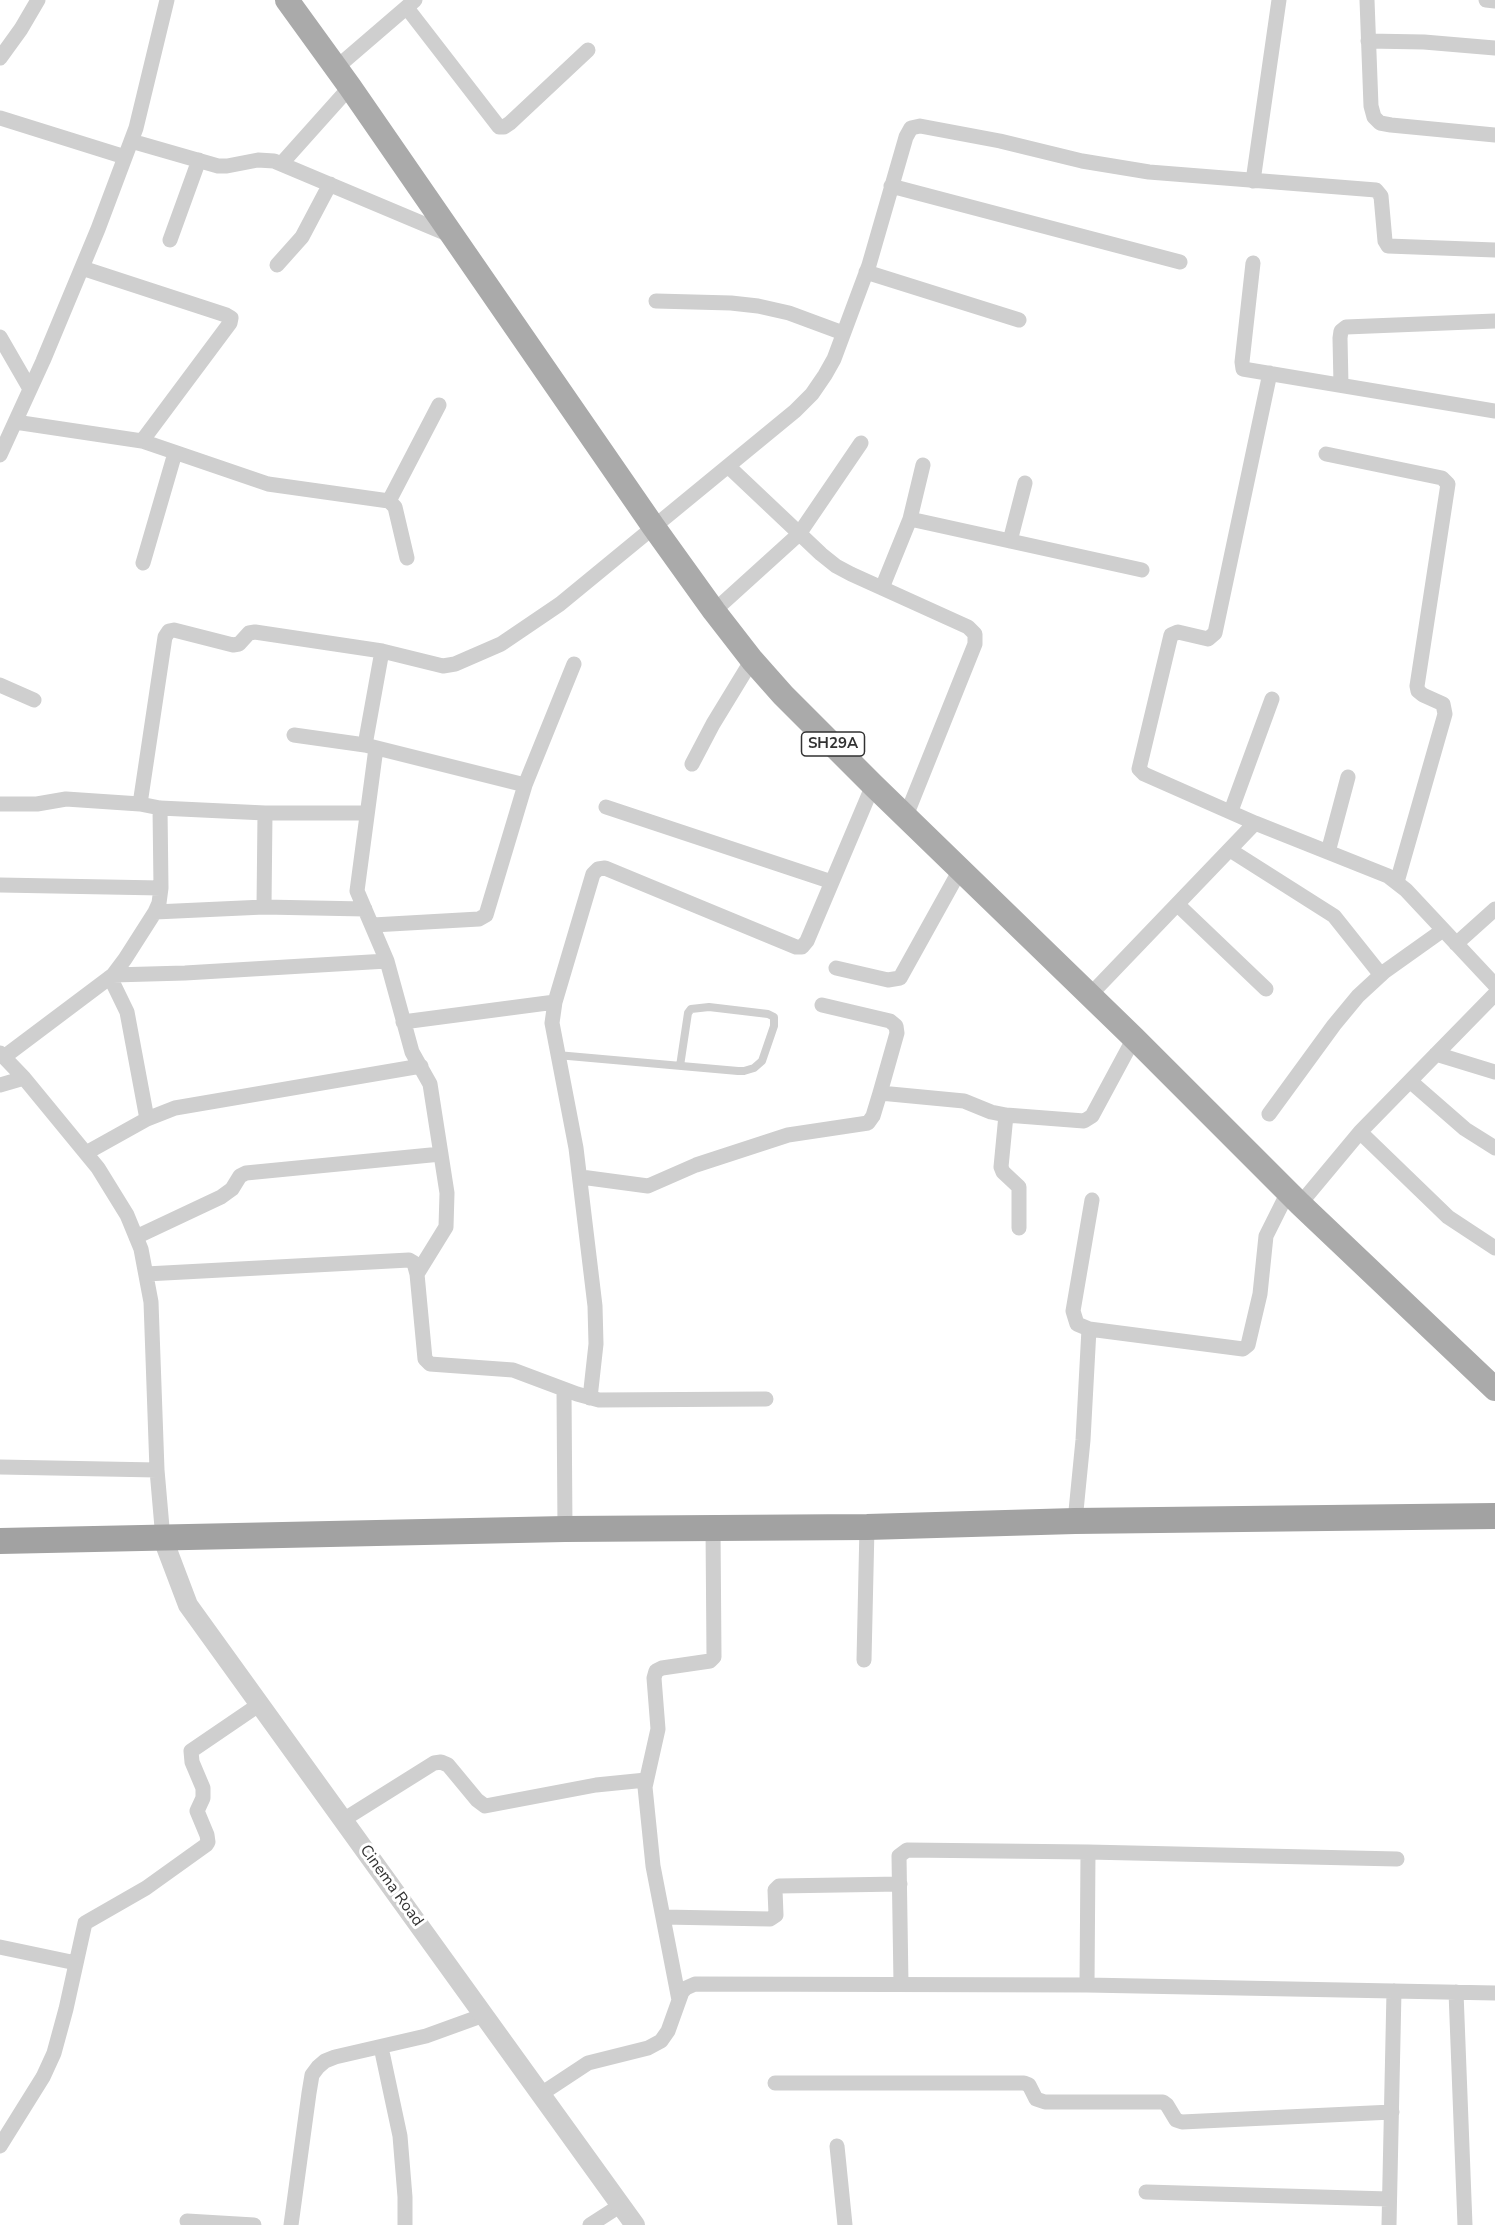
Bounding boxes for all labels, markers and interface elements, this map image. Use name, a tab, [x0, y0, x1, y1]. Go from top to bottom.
road number: SH29A	[802, 732, 864, 756]
street label: Cinema Road	[355, 1842, 427, 1930]

